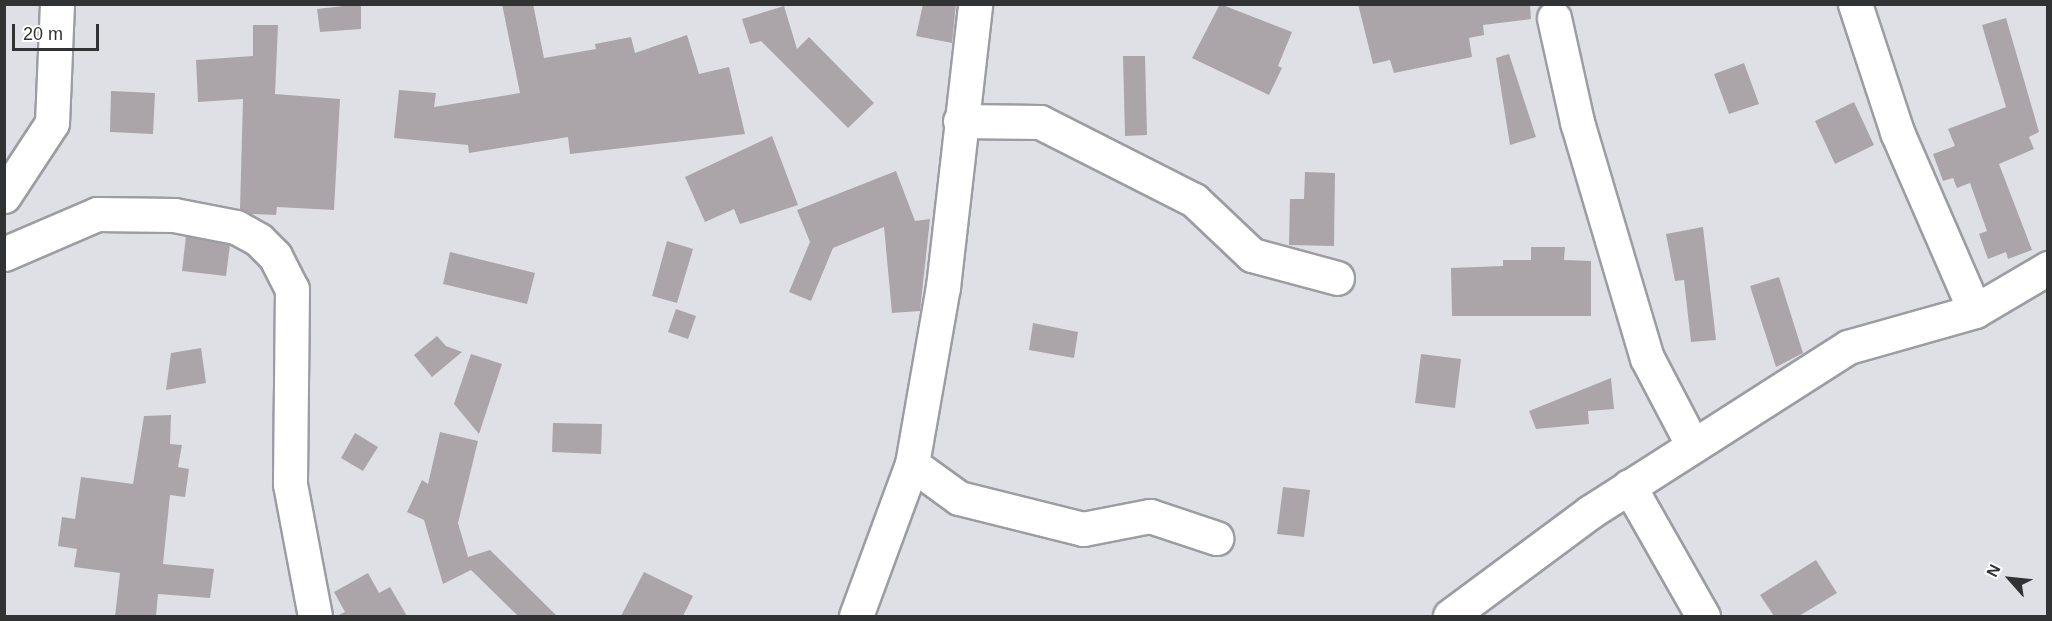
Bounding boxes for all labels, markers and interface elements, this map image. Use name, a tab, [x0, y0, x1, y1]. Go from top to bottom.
scale bar	[15, 12, 102, 50]
text: 20 m	[23, 24, 63, 44]
north arrow	[1980, 549, 2040, 609]
text: N	[1983, 562, 2004, 580]

